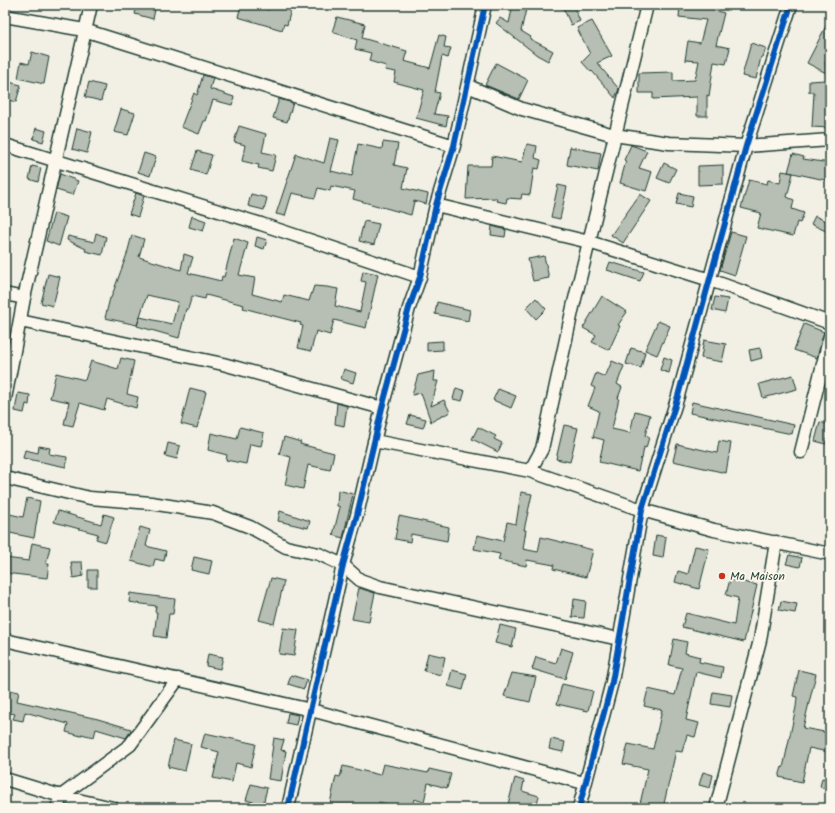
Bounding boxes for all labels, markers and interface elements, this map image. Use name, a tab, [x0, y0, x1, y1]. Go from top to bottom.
place label: Ma Maison	[730, 567, 785, 586]
marker: Ma Maison	[717, 571, 727, 581]

